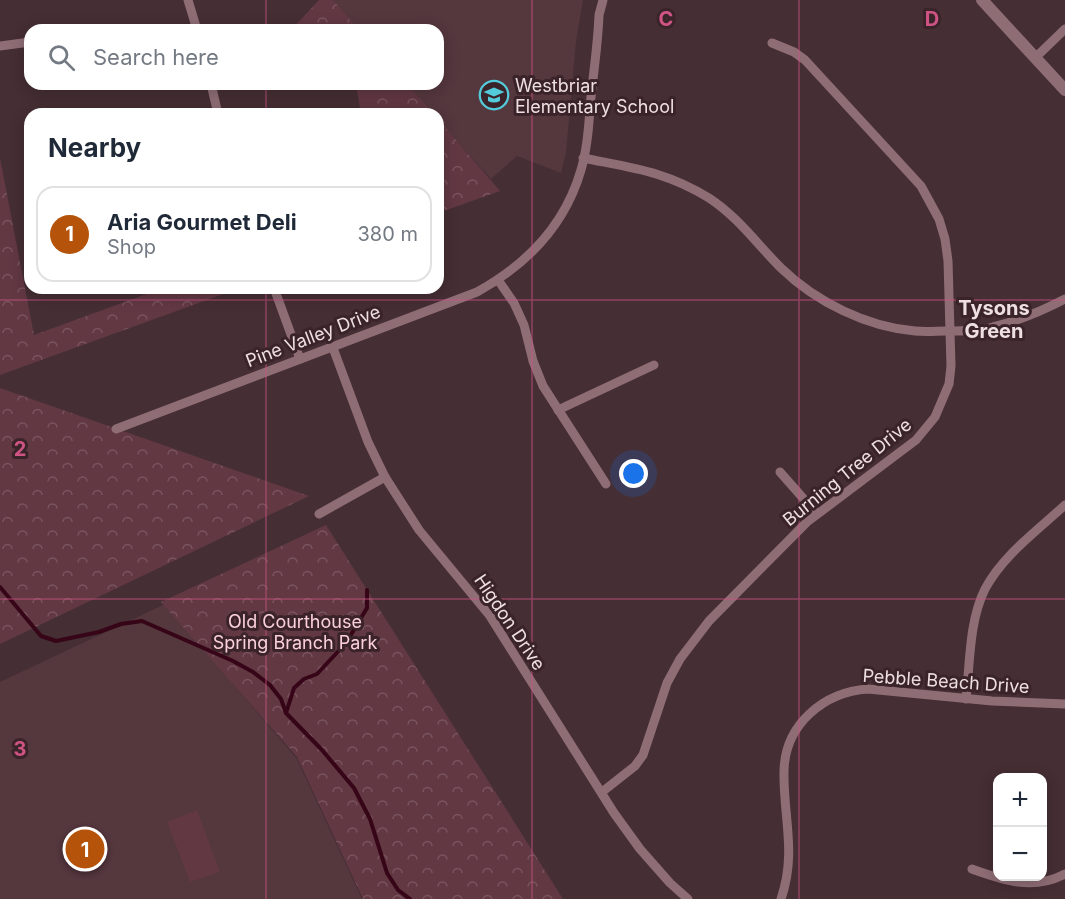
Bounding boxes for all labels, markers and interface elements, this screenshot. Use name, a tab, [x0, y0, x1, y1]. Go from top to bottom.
text: C	[659, 7, 673, 31]
text: D	[925, 7, 939, 31]
search box	[24, 24, 444, 90]
icon: search	[45, 41, 78, 74]
text: Search here	[93, 44, 219, 70]
place label: Westbriar Elementary School	[515, 75, 674, 117]
school or university icon: Westbriar Elementary School	[478, 79, 510, 111]
text: Nearby	[48, 132, 141, 163]
text: Aria Gourmet Deli	[107, 209, 297, 235]
text: 1	[65, 222, 74, 246]
text: 380 m	[358, 222, 418, 246]
text: Shop	[107, 235, 156, 259]
district label: Tysons Green	[958, 296, 1030, 343]
street label: Pine Valley Drive	[243, 301, 383, 371]
street label: Burning Tree Drive	[779, 414, 915, 530]
text: 2	[14, 437, 26, 461]
your location	[619, 459, 648, 488]
street label: Higdon Drive	[470, 570, 550, 674]
park label: Old Courthouse Spring Branch Park	[213, 611, 377, 653]
street label: Pebble Beach Drive	[862, 665, 1030, 697]
text: 3	[14, 737, 26, 761]
map controls	[993, 773, 1047, 881]
button: +	[993, 773, 1047, 827]
pin: 1	[66, 826, 104, 872]
button: −	[993, 827, 1047, 881]

